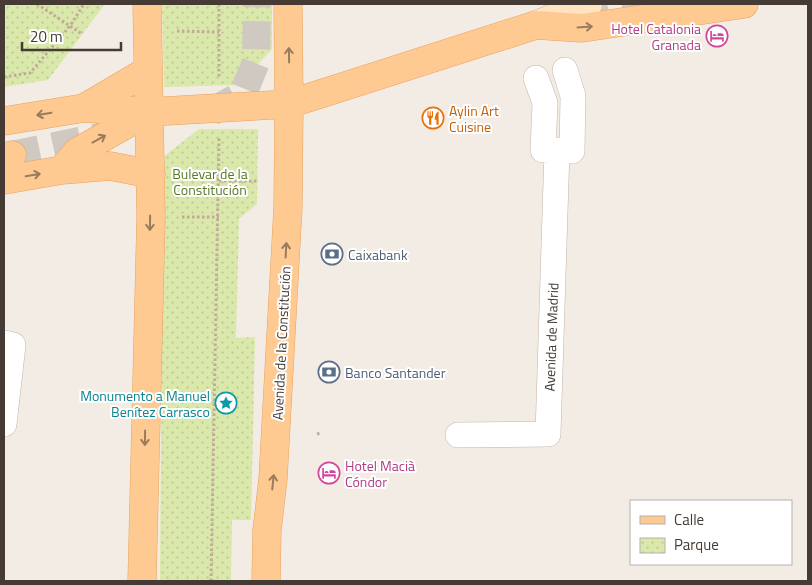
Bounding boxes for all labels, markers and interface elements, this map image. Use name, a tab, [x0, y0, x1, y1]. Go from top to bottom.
place label: Hotel Catalonia Granada	[611, 18, 701, 55]
scale bar	[22, 20, 121, 52]
one-way arrow	[577, 22, 593, 32]
hotel icon: Hotel Catalonia Granada	[705, 24, 729, 48]
text: 20 m	[30, 25, 63, 48]
one-way arrow	[284, 47, 294, 64]
place label: Aylin Art Cuisine	[449, 100, 499, 137]
restaurant icon: Aylin Art Cuisine	[421, 106, 445, 130]
one-way arrow	[36, 110, 52, 120]
one-way arrow	[91, 134, 106, 143]
park label: Bulevar de la Constitución	[172, 163, 248, 200]
one-way arrow	[25, 170, 41, 180]
one-way arrow	[146, 215, 155, 231]
one-way arrow	[281, 242, 290, 258]
bank icon: Caixabank	[320, 242, 344, 266]
place label: Caixabank	[348, 244, 408, 265]
street label: Avenida de la Constitución	[266, 266, 296, 420]
street label: Avenida de Madrid	[539, 282, 563, 392]
bank icon: Banco Santander	[317, 360, 341, 384]
place label: Banco Santander	[345, 362, 446, 383]
place label: Monumento a Manuel Benítez Carrasco	[80, 385, 210, 422]
place icon: Monumento a Manuel Benítez Carrasco	[214, 391, 238, 415]
one-way arrow	[140, 429, 150, 445]
place label: Hotel Macià Cóndor	[345, 455, 415, 492]
hotel icon: Hotel Macià Cóndor	[317, 461, 341, 485]
one-way arrow	[268, 474, 277, 490]
legend	[630, 500, 792, 565]
text: Calle	[674, 508, 704, 531]
text: Parque	[674, 533, 719, 556]

